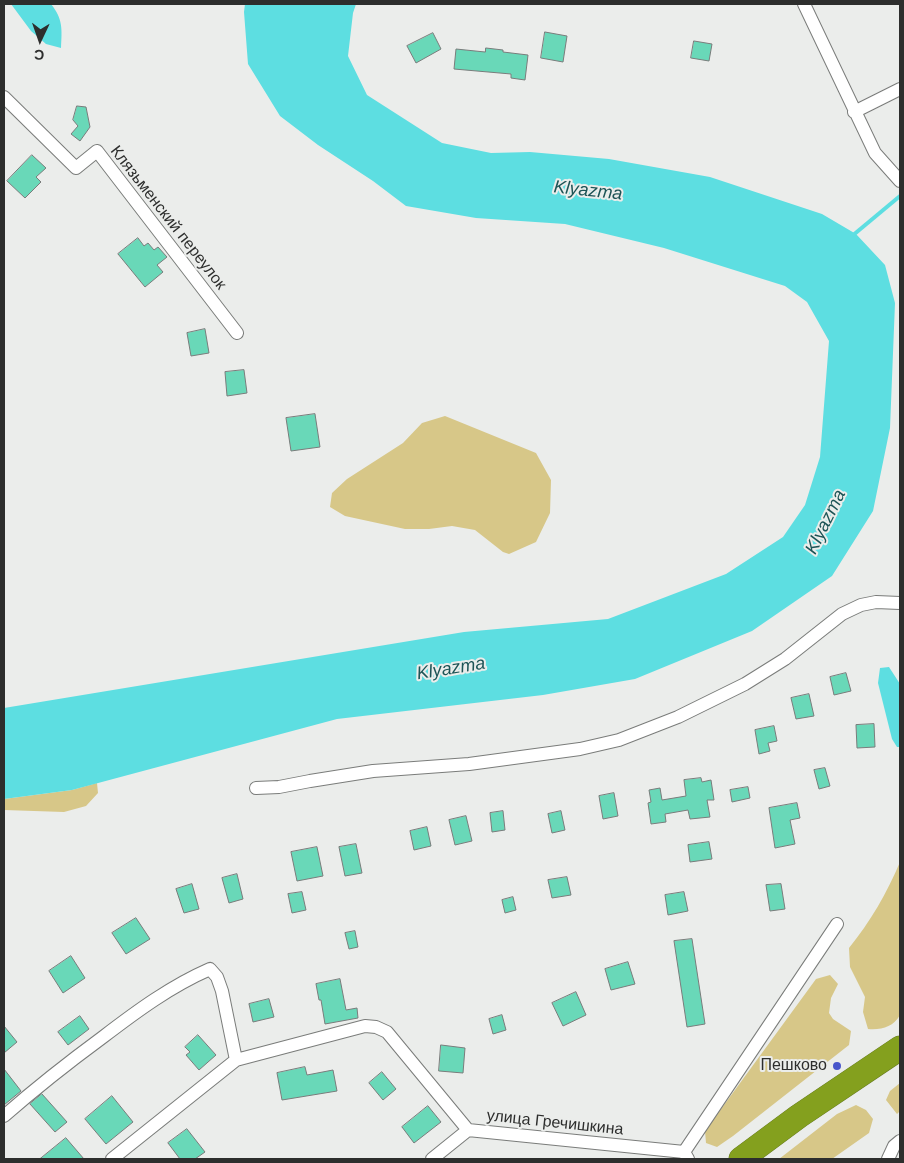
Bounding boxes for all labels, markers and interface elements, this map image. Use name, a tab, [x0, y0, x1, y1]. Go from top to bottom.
north arrow	[15, 15, 65, 65]
text: С	[34, 47, 45, 63]
street label: Клязьменский переулок	[106, 142, 230, 294]
water label: Klyazma	[553, 177, 623, 205]
water label: Klyazma	[801, 486, 851, 558]
water label: Klyazma	[415, 653, 487, 685]
place label: Пешково	[760, 1056, 827, 1076]
marker: Пешково	[831, 1060, 843, 1072]
street label: улица Гречишкина	[486, 1106, 624, 1140]

